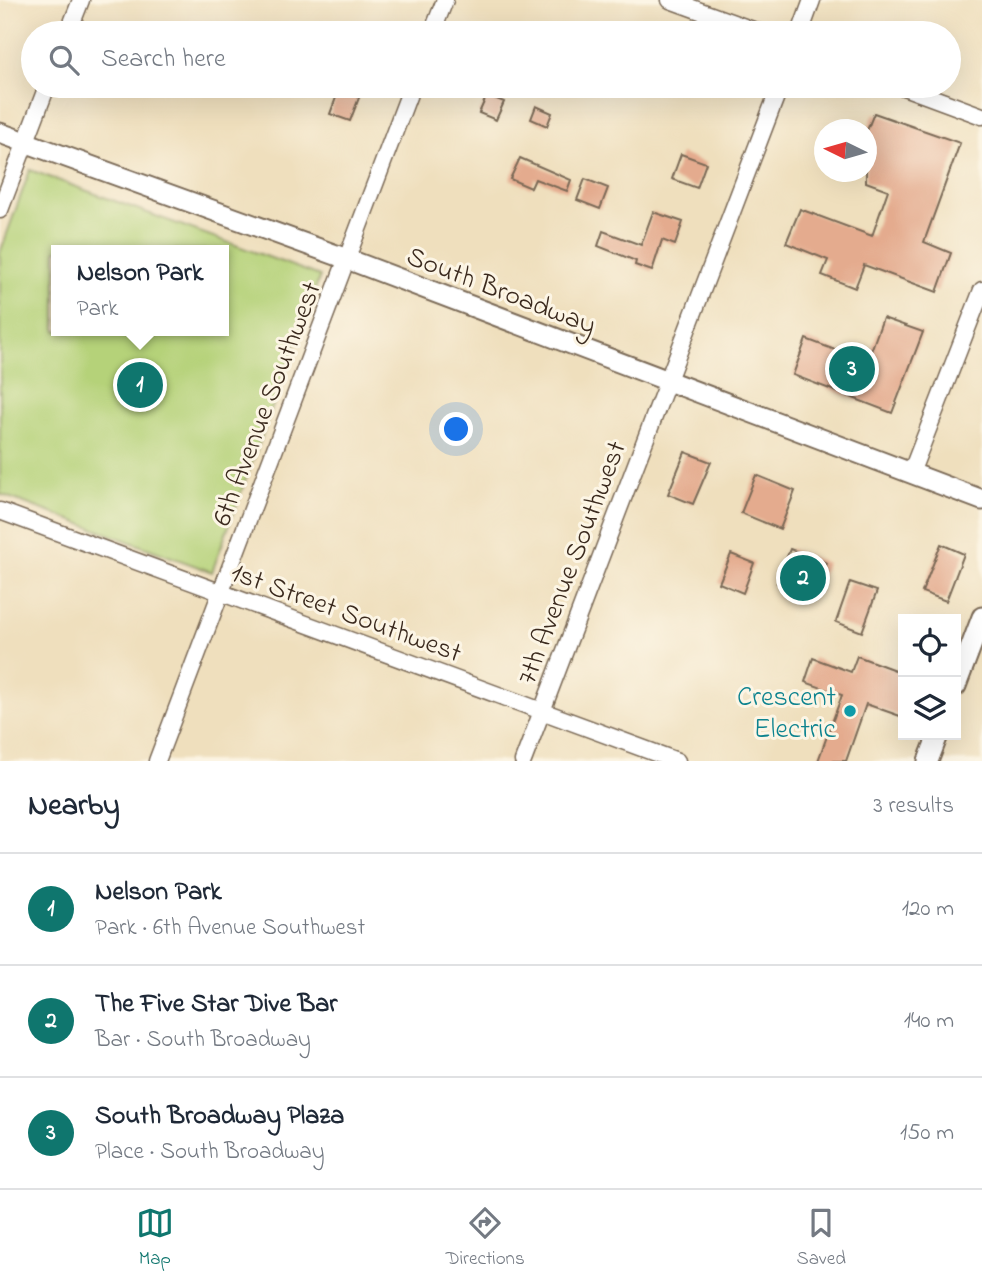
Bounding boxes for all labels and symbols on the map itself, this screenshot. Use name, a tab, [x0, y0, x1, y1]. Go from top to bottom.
north arrow	[814, 119, 877, 182]
street label: South Broadway	[400, 237, 602, 347]
street label: 6th Avenue Southwest	[203, 276, 334, 532]
pin: 3	[829, 343, 875, 395]
pin: 1	[117, 359, 163, 411]
your location	[439, 412, 473, 446]
street label: 7th Avenue Southwest	[508, 436, 639, 691]
pin: 2	[780, 552, 826, 604]
street label: 1st Street Southwest	[225, 553, 467, 675]
place label: Crescent Electric	[737, 678, 837, 751]
marker: Crescent Electric	[842, 703, 858, 719]

